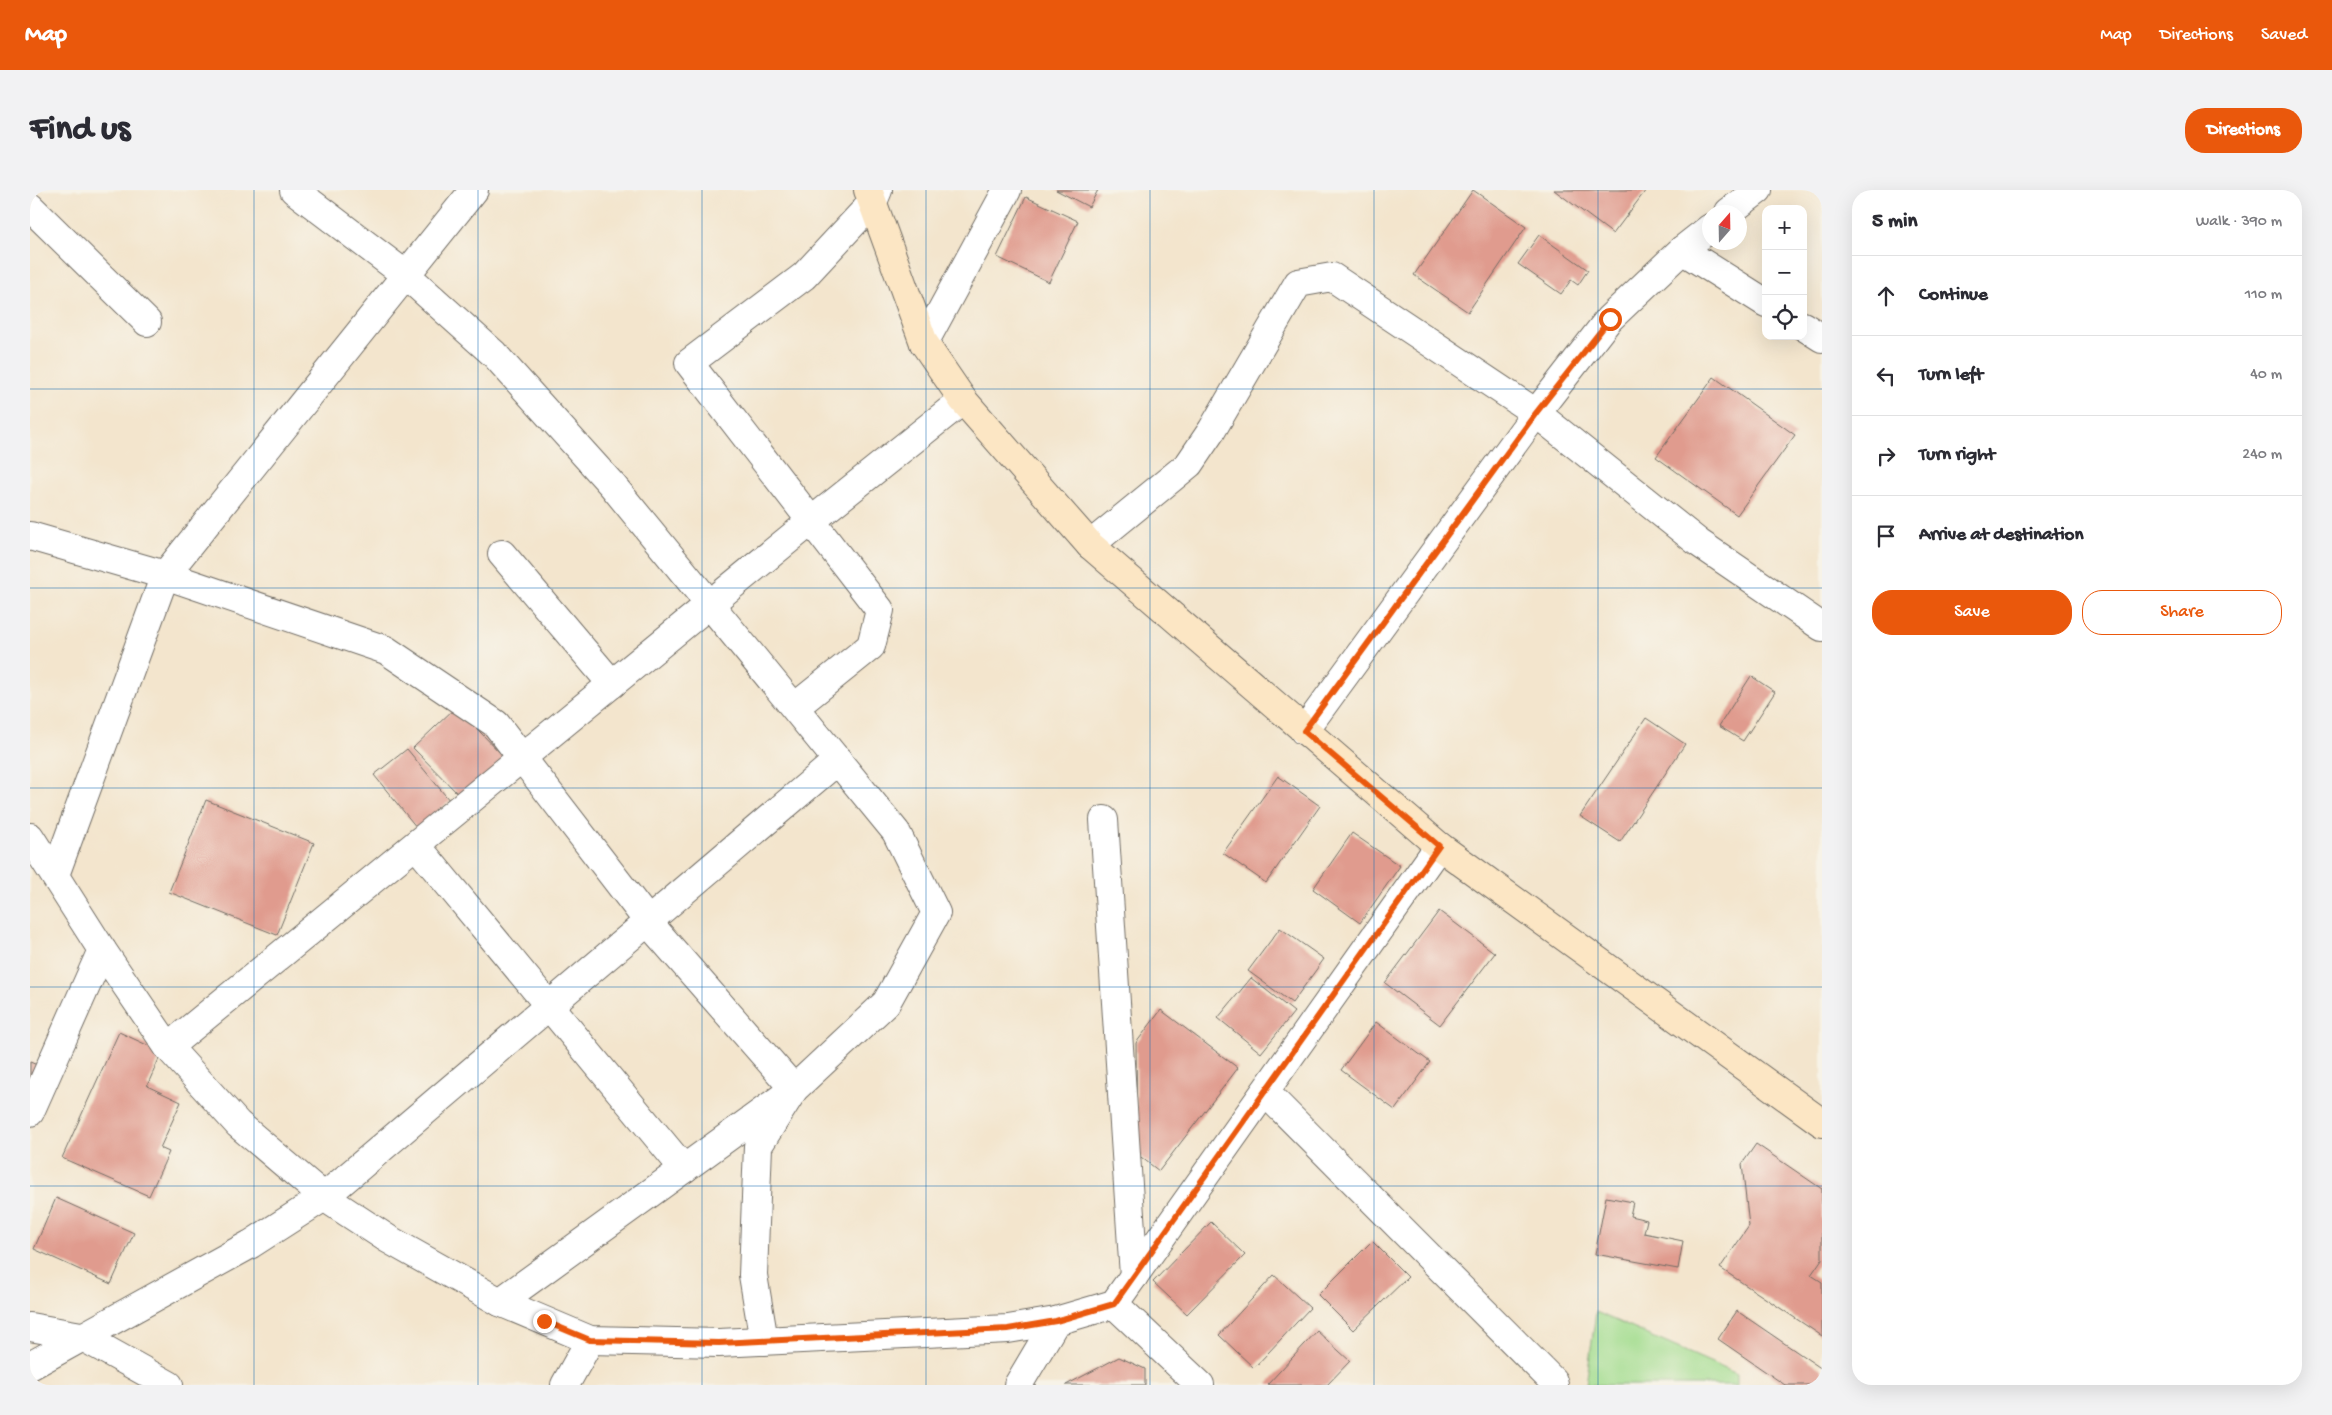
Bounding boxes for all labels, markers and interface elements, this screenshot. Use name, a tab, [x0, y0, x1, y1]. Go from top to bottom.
text: Map	[25, 21, 67, 50]
text: Map	[2100, 25, 2132, 46]
text: Directions	[2160, 25, 2233, 46]
text: Saved	[2261, 25, 2307, 46]
button: Directions	[2185, 108, 2302, 153]
text: Find us	[30, 110, 130, 151]
north arrow	[1702, 205, 1747, 250]
map controls	[1762, 205, 1807, 340]
button: +	[1762, 205, 1807, 250]
text: 5 min	[1872, 210, 1917, 235]
text: Walk · 390 m	[2196, 213, 2282, 232]
button: −	[1762, 250, 1807, 295]
icon: ahead	[1872, 282, 1900, 310]
text: Continue	[1919, 284, 1988, 307]
text: 110 m	[2245, 286, 2282, 305]
button: locate	[1762, 295, 1807, 340]
route start	[1599, 308, 1622, 331]
icon: left	[1872, 362, 1900, 390]
text: Turn left	[1919, 364, 1983, 387]
text: 40 m	[2250, 366, 2282, 385]
icon: right	[1872, 442, 1900, 470]
text: Turn right	[1919, 444, 1995, 467]
text: 240 m	[2242, 446, 2282, 465]
icon: arrive	[1872, 522, 1900, 550]
text: Arrive at destination	[1919, 524, 2083, 547]
button: Save	[1872, 590, 2072, 635]
button: Share	[2082, 590, 2282, 635]
route end	[533, 1310, 556, 1333]

